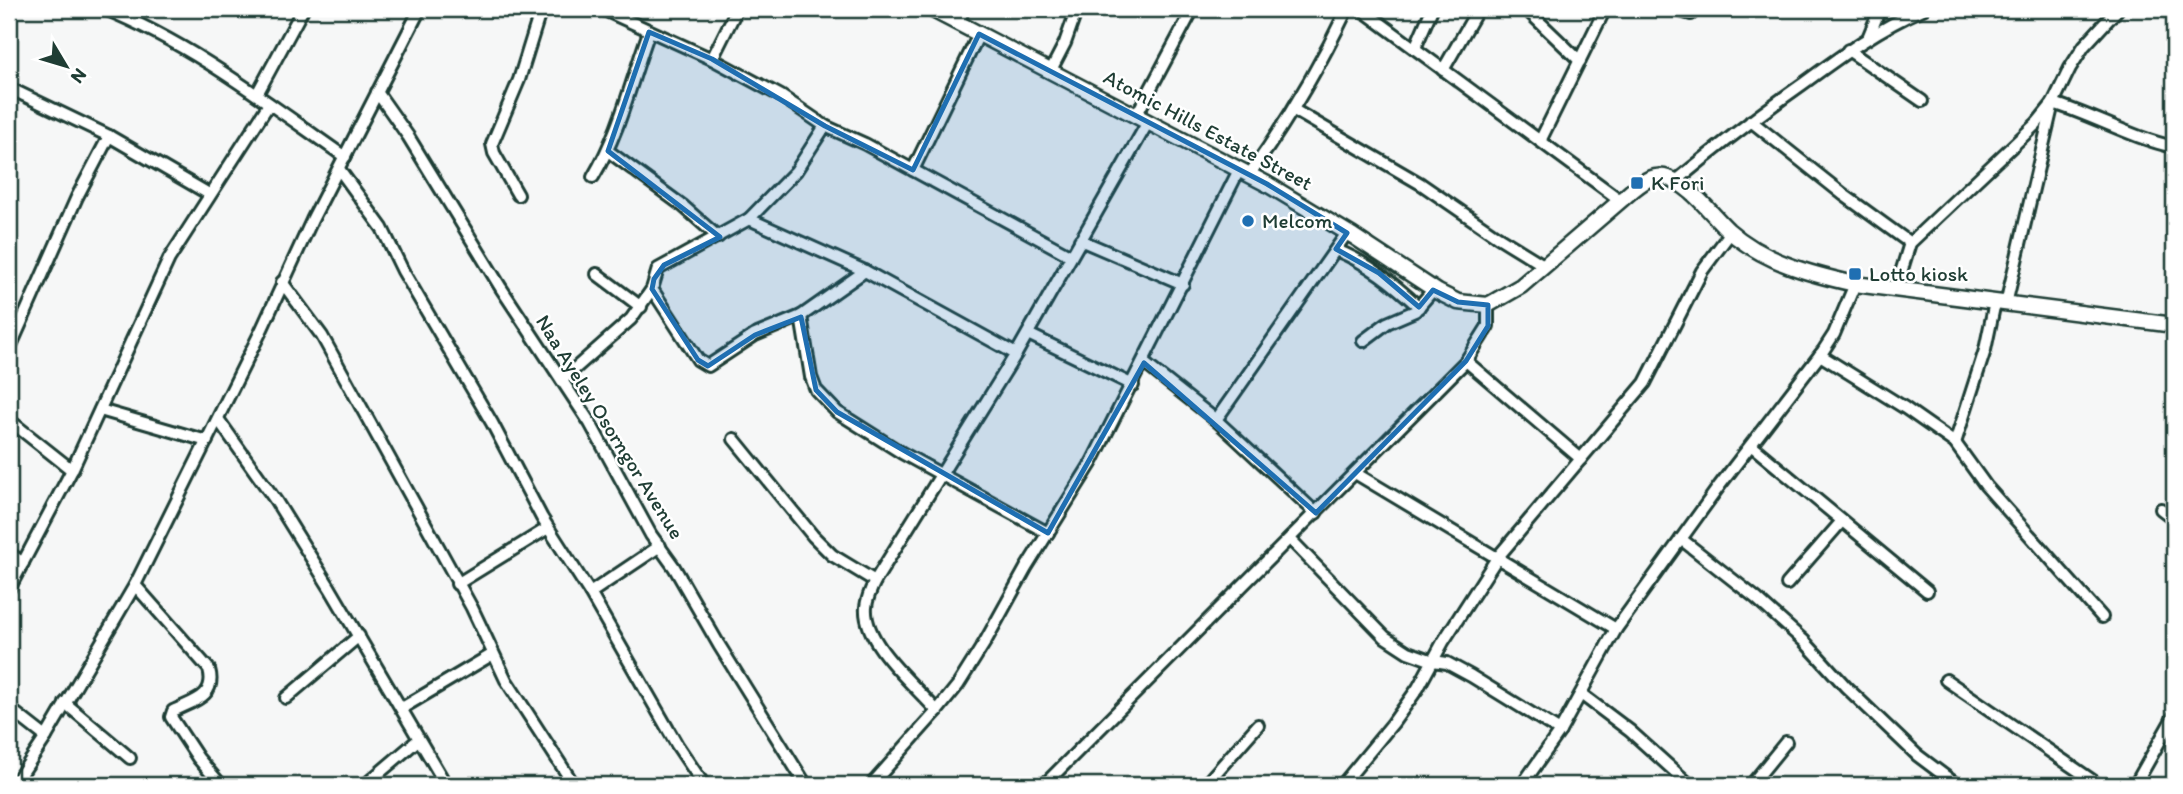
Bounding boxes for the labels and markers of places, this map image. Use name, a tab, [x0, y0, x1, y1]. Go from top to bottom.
place label: K Fori	[1651, 170, 1705, 195]
marker: K Fori	[1629, 175, 1645, 191]
place label: Melcom	[1262, 208, 1333, 233]
marker: Melcom	[1240, 213, 1256, 229]
place label: Lotto kiosk	[1869, 261, 1968, 286]
marker: Lotto kiosk	[1847, 266, 1863, 282]

